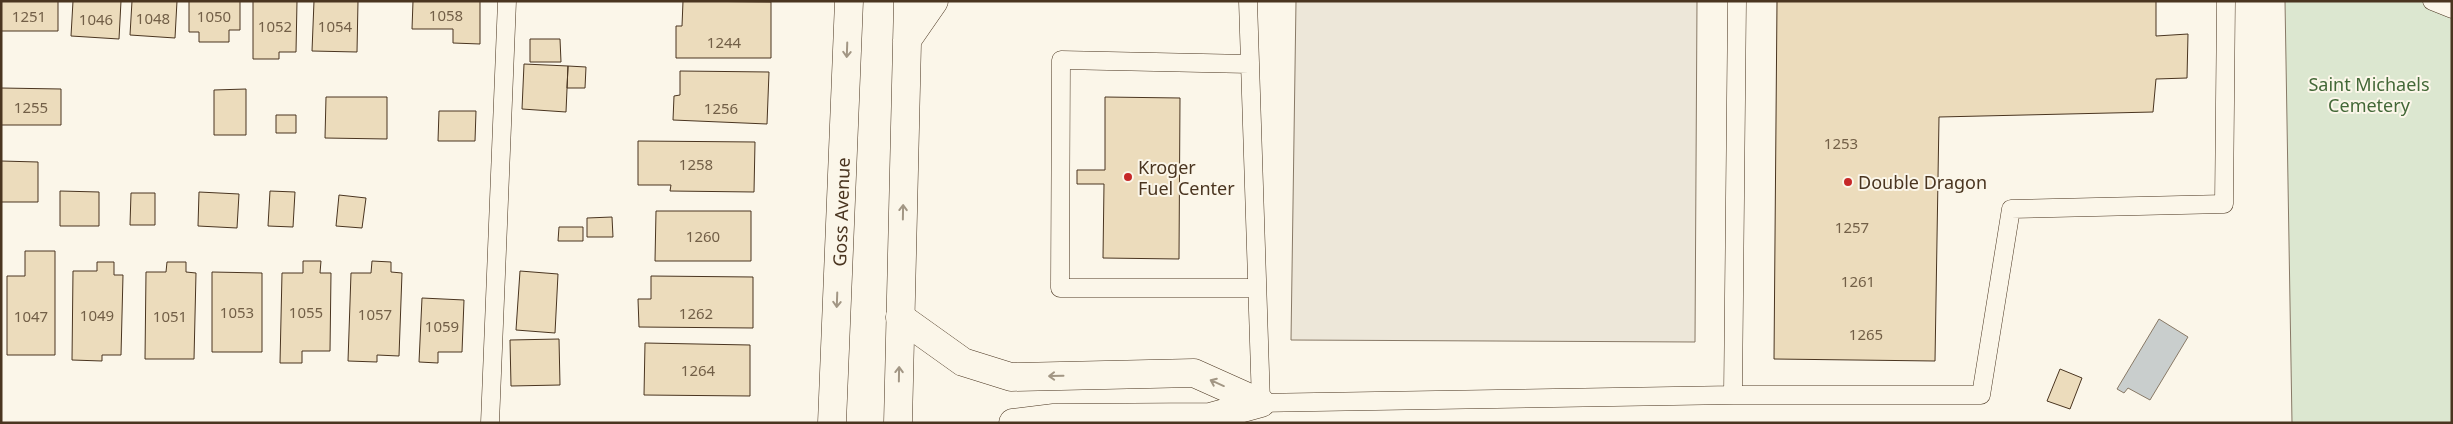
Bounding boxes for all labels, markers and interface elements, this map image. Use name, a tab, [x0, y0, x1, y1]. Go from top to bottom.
house number: 1058	[429, 5, 463, 25]
house number: 1251	[12, 6, 46, 26]
house number: 1050	[197, 6, 231, 26]
house number: 1048	[136, 8, 170, 28]
house number: 1046	[79, 9, 113, 29]
house number: 1052	[258, 16, 292, 36]
house number: 1054	[318, 16, 353, 36]
house number: 1244	[707, 32, 742, 52]
one-way arrow	[842, 42, 852, 58]
park label: Saint Michaels Cemetery	[2308, 72, 2430, 117]
house number: 1255	[14, 97, 48, 117]
house number: 1256	[704, 98, 738, 118]
house number: 1253	[1824, 133, 1858, 153]
house number: 1258	[679, 154, 713, 174]
place label: Kroger Fuel Center	[1138, 155, 1235, 200]
street label: Goss Avenue	[827, 157, 855, 267]
place label: Double Dragon	[1858, 170, 1987, 194]
marker: Kroger Fuel Center	[1122, 171, 1134, 183]
marker: Double Dragon	[1842, 176, 1854, 188]
one-way arrow	[898, 204, 908, 220]
house number: 1257	[1835, 217, 1869, 237]
house number: 1260	[686, 226, 720, 246]
house number: 1261	[1841, 271, 1875, 291]
one-way arrow	[832, 291, 842, 307]
house number: 1053	[220, 302, 254, 322]
house number: 1055	[289, 302, 323, 322]
house number: 1262	[679, 303, 713, 323]
house number: 1057	[358, 304, 392, 324]
house number: 1049	[80, 305, 114, 325]
house number: 1047	[14, 306, 48, 326]
house number: 1051	[153, 306, 187, 326]
house number: 1059	[425, 316, 459, 336]
house number: 1265	[1849, 324, 1883, 344]
house number: 1264	[681, 360, 716, 380]
one-way arrow	[894, 366, 904, 382]
one-way arrow	[1048, 371, 1064, 381]
one-way arrow	[1210, 378, 1225, 388]

